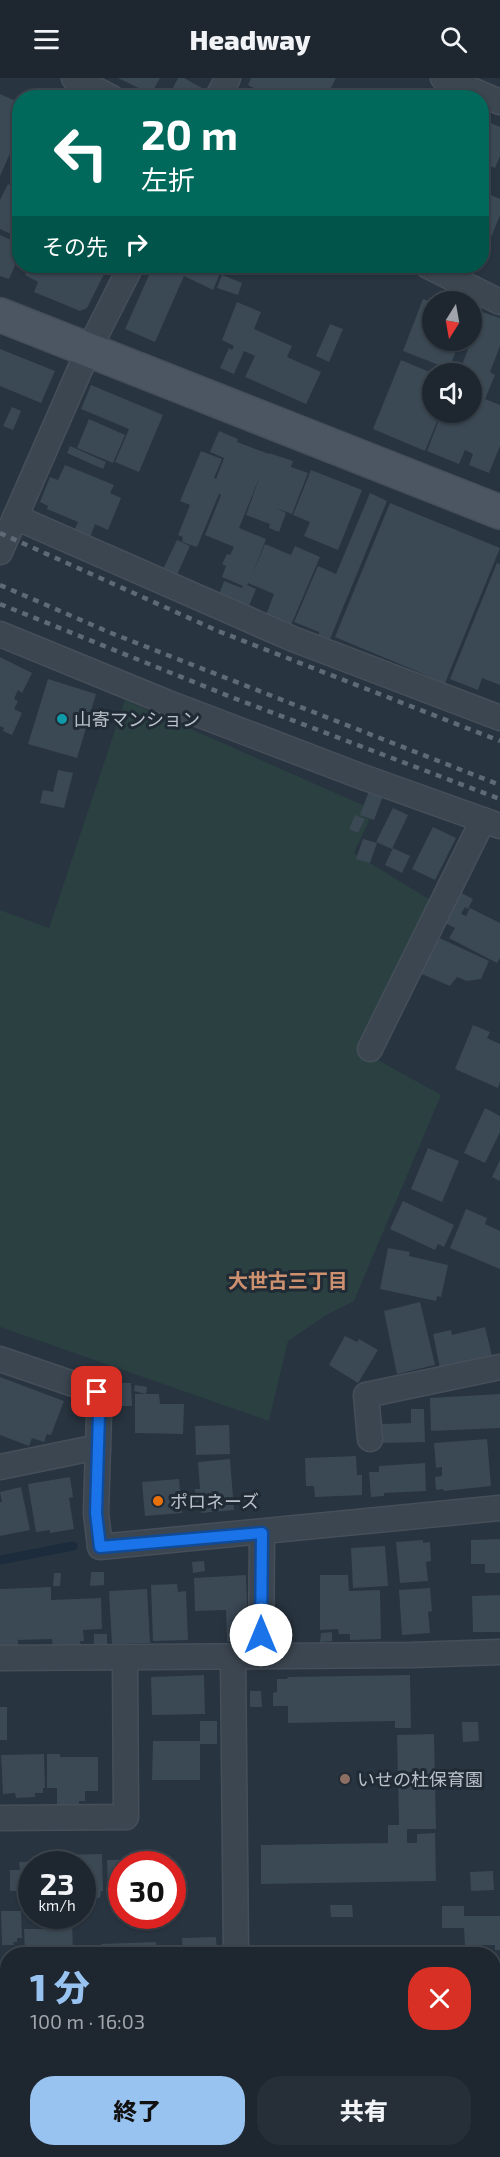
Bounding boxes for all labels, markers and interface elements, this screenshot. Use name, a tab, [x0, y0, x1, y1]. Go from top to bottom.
icon: menu	[30, 23, 63, 56]
text: Headway	[189, 23, 311, 55]
icon: search	[437, 23, 470, 56]
text: 20 m	[141, 108, 238, 158]
icon: left	[42, 114, 120, 192]
text: 左折	[141, 163, 195, 195]
icon: right	[120, 228, 153, 261]
text: その先	[42, 233, 108, 259]
north arrow	[422, 291, 482, 351]
map controls	[422, 291, 482, 423]
button: sound	[422, 363, 482, 423]
place label: 山寄マンション	[74, 708, 200, 730]
marker: 山寄マンション	[55, 712, 69, 726]
district label: 大世古三丁目	[228, 1268, 348, 1292]
pin	[71, 1366, 122, 1417]
icon: arrive	[80, 1375, 113, 1408]
place label: ポロネーズ	[170, 1490, 259, 1512]
marker: ポロネーズ	[151, 1494, 165, 1508]
position arrow	[229, 1603, 293, 1667]
place label: いせの杜保育園	[357, 1768, 483, 1790]
marker: いせの杜保育園	[338, 1772, 352, 1786]
speed limit sign: 30	[108, 1851, 186, 1929]
text: 23	[40, 1865, 74, 1901]
text: km/h	[38, 1896, 76, 1914]
text: 1 分	[30, 1965, 90, 2008]
button: close	[408, 1967, 471, 2030]
text: 100 m · 16:03	[30, 2009, 145, 2033]
button: 終了	[30, 2076, 245, 2145]
button: 共有	[257, 2076, 471, 2145]

